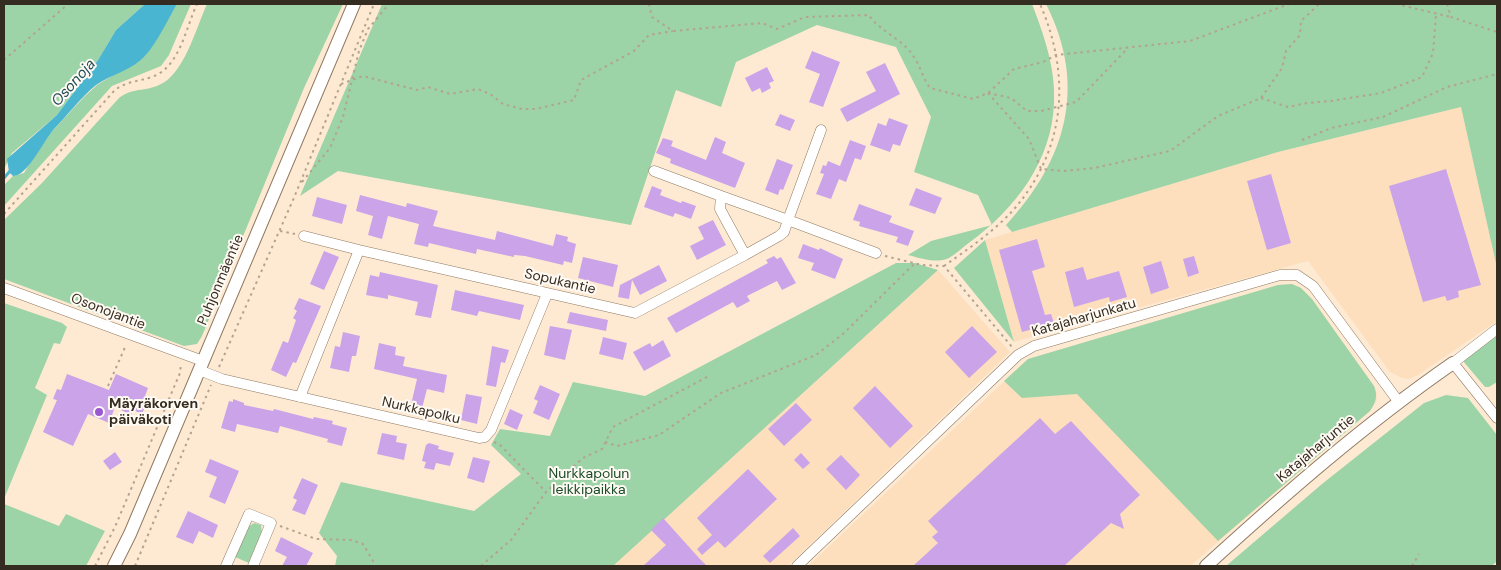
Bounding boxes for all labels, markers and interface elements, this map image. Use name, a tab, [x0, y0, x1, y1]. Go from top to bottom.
water label: Osonoja	[48, 56, 100, 110]
street label: Puhjonmäentie	[194, 232, 248, 328]
street label: Sopukantie	[523, 266, 597, 298]
street label: Osonojantie	[68, 290, 148, 334]
street label: Katajaharjunkatu	[1030, 295, 1138, 341]
street label: Nurkkapolku	[380, 394, 462, 428]
place label: Mäyräkorven päiväkoti	[109, 396, 198, 428]
marker: Mäyräkorven päiväkoti	[93, 406, 105, 418]
street label: Katajaharjuntie	[1274, 412, 1358, 486]
park label: Nurkkapolun leikkipaikka	[549, 466, 629, 498]

